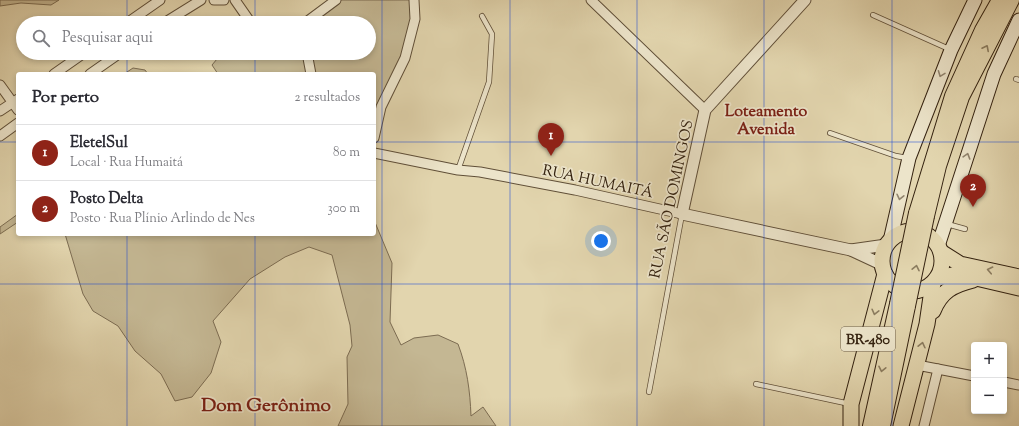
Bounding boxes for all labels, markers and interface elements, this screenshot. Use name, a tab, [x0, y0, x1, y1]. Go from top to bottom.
search box	[16, 16, 376, 60]
icon: search	[30, 27, 52, 49]
text: Pesquisar aqui	[62, 28, 153, 49]
one-way arrow	[982, 44, 989, 52]
one-way arrow	[938, 70, 946, 77]
text: Por perto	[32, 86, 99, 110]
text: 2 resultados	[294, 89, 360, 107]
district label: Loteamento Avenida	[725, 101, 808, 142]
street label: RUA SÃO DOMINGOS	[644, 118, 700, 281]
pin: 1	[538, 123, 564, 156]
text: EletelSul	[70, 133, 128, 154]
text: 1	[43, 144, 47, 162]
text: 80 m	[333, 144, 360, 162]
one-way arrow	[962, 153, 971, 160]
text: Local · Rua Humaitá	[70, 154, 183, 172]
street label: RUA HUMAITÁ	[540, 159, 655, 204]
pin: 2	[960, 174, 986, 207]
text: Posto Delta	[70, 189, 143, 210]
one-way arrow	[897, 193, 905, 200]
text: 2	[42, 200, 48, 218]
text: 300 m	[328, 200, 360, 218]
text: Posto · Rua Plínio Arlindo de Nes	[70, 210, 255, 228]
your location	[591, 231, 611, 251]
one-way arrow	[911, 265, 919, 271]
one-way arrow	[986, 267, 993, 275]
one-way arrow	[871, 308, 880, 315]
road number: BR-480	[841, 327, 895, 351]
one-way arrow	[917, 342, 925, 348]
map controls	[971, 342, 1007, 414]
button: +	[971, 342, 1007, 378]
one-way arrow	[879, 366, 887, 372]
button: −	[971, 378, 1007, 414]
district label: Dom Gerônimo	[201, 393, 331, 420]

